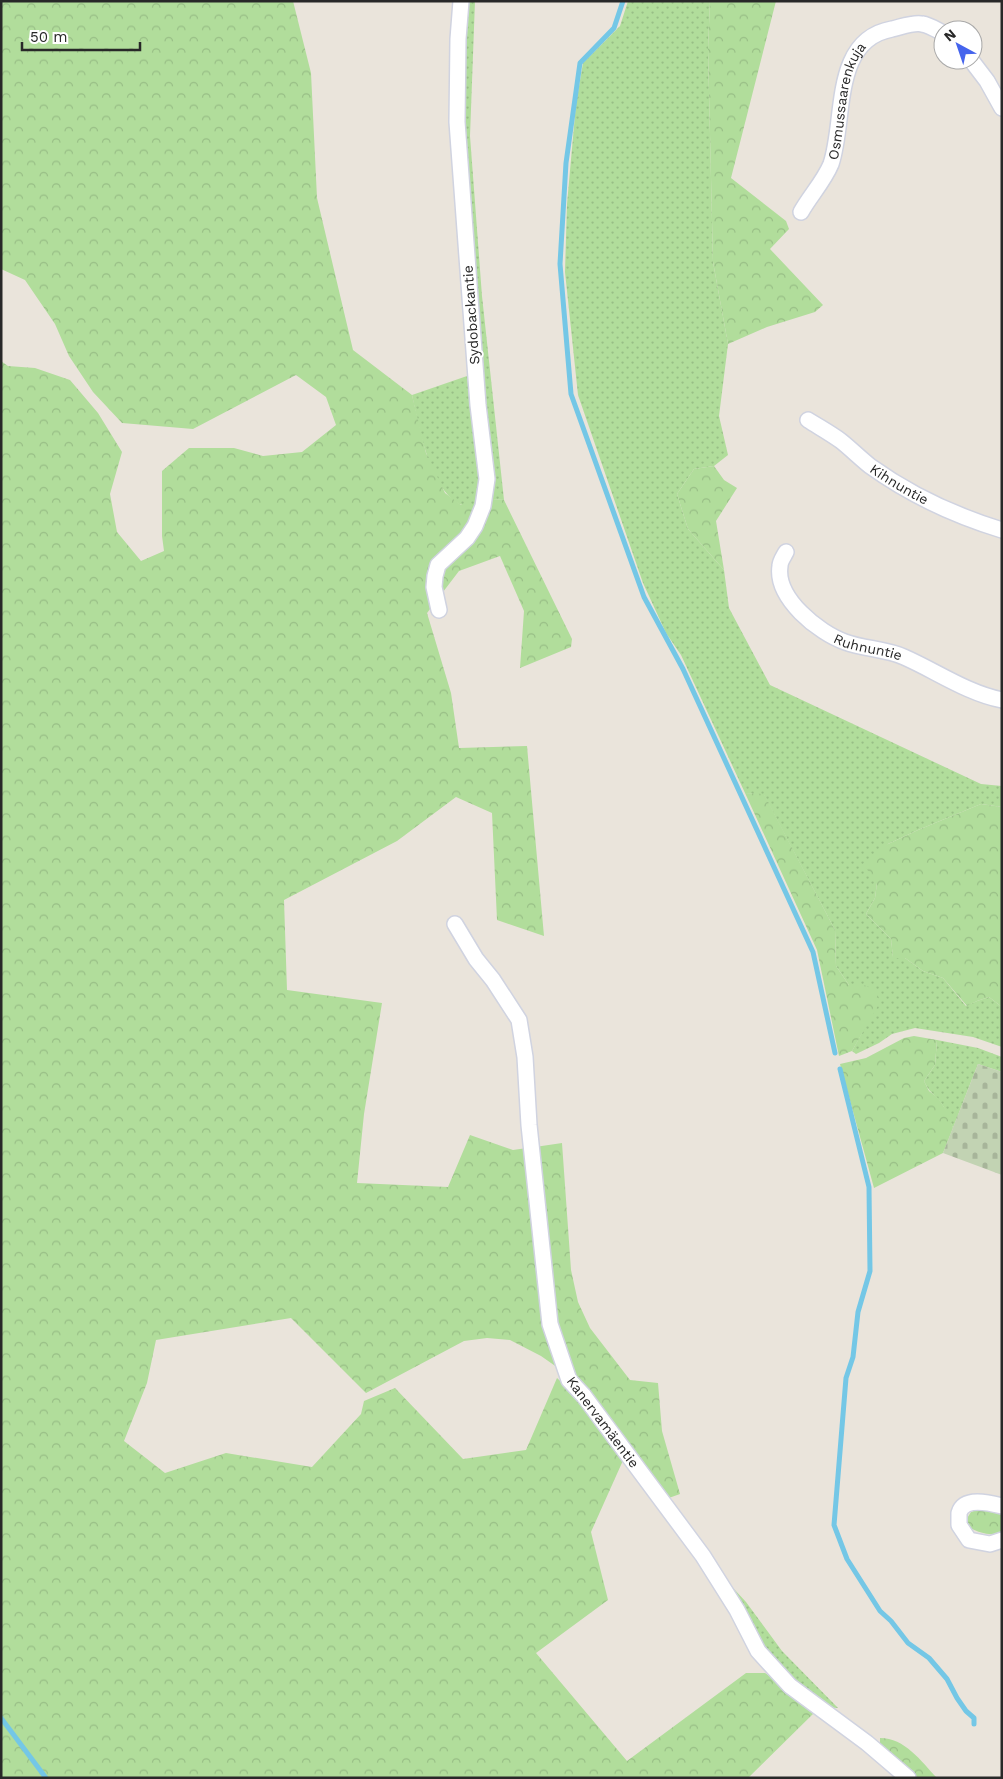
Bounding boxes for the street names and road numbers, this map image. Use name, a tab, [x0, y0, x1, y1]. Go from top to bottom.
street label: Osmussaarenkuja	[825, 39, 869, 162]
street label: Sydobackantie	[460, 265, 482, 365]
street label: Kihnuntie	[867, 461, 931, 508]
street label: Ruhnuntie	[831, 630, 904, 663]
street label: Kanervamäentie	[564, 1373, 642, 1471]

